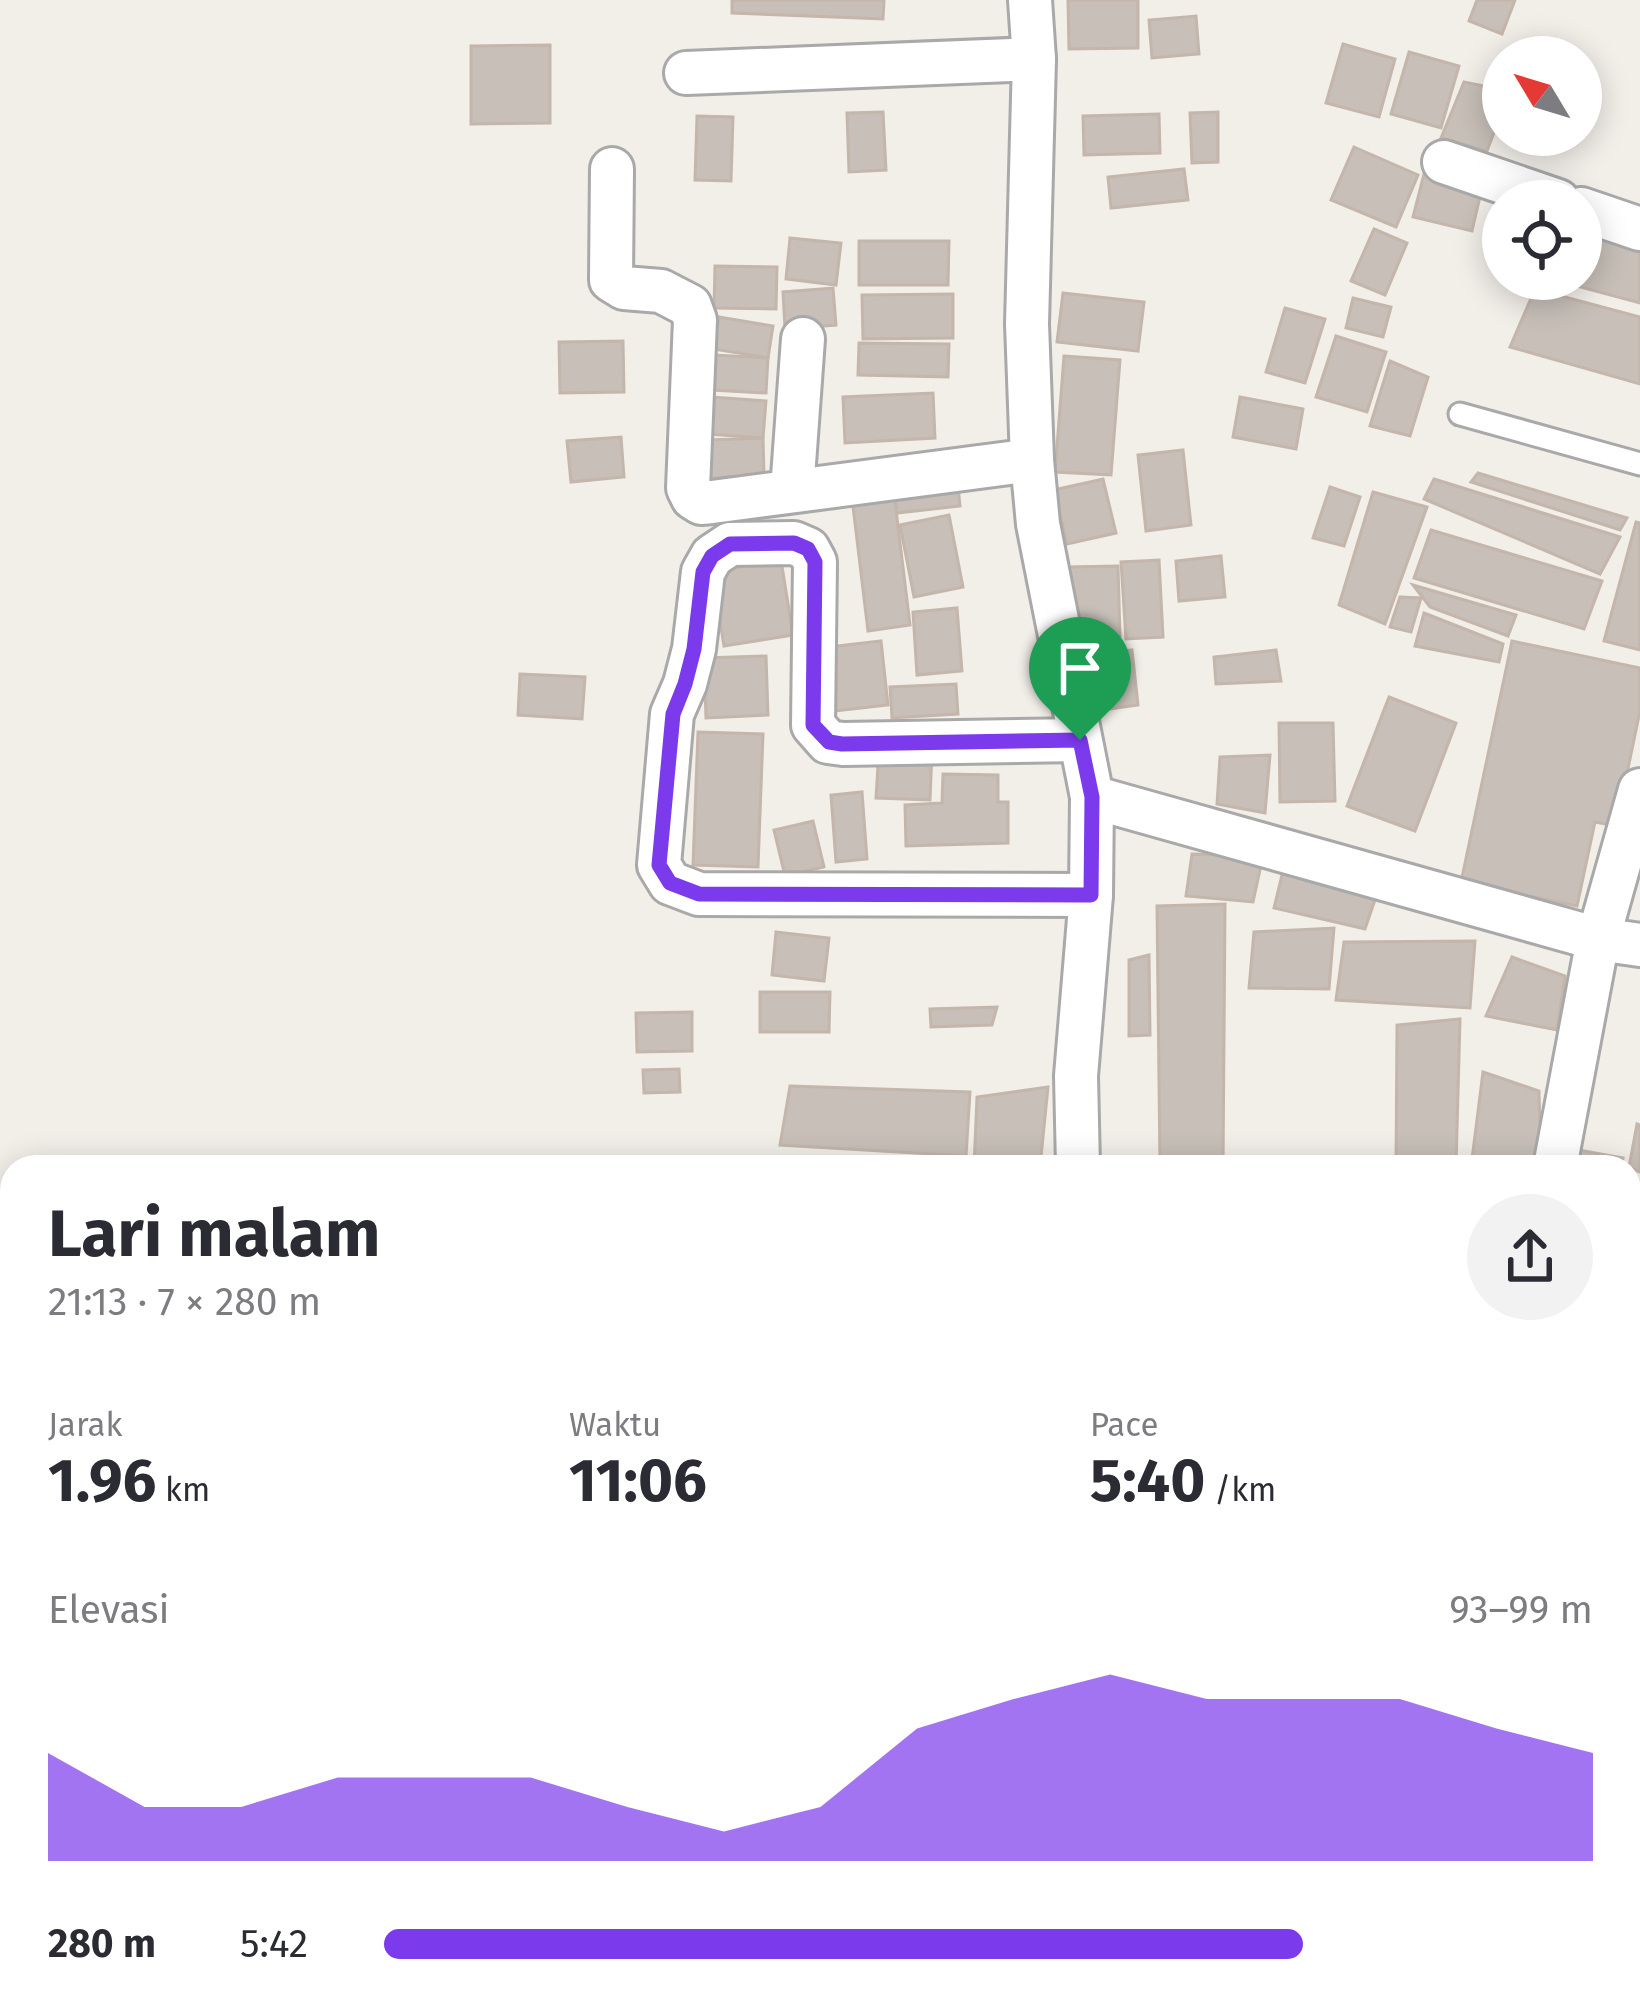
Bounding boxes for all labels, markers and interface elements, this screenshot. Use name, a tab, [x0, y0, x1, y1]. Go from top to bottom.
north arrow	[1482, 36, 1602, 156]
map controls	[1482, 36, 1602, 300]
button: locate	[1482, 180, 1602, 300]
pin	[1029, 617, 1131, 740]
icon: arrive	[1047, 635, 1113, 701]
text: Lari malam	[48, 1194, 381, 1273]
button: share	[1467, 1194, 1593, 1320]
text: 21:13 · 7 × 280 m	[48, 1279, 321, 1325]
text: Jarak	[48, 1405, 122, 1445]
text: Waktu	[569, 1405, 661, 1445]
text: Pace	[1090, 1405, 1158, 1445]
text: 1.96	[48, 1445, 156, 1517]
text: 11:06	[569, 1445, 707, 1517]
text: 5:40	[1090, 1445, 1205, 1517]
text: km	[156, 1470, 210, 1510]
text: /km	[1205, 1470, 1276, 1510]
text: Elevasi	[48, 1587, 170, 1633]
text: 93–99 m	[1449, 1587, 1593, 1633]
text: 280 m	[48, 1921, 156, 1967]
text: 5:42	[240, 1921, 308, 1967]

